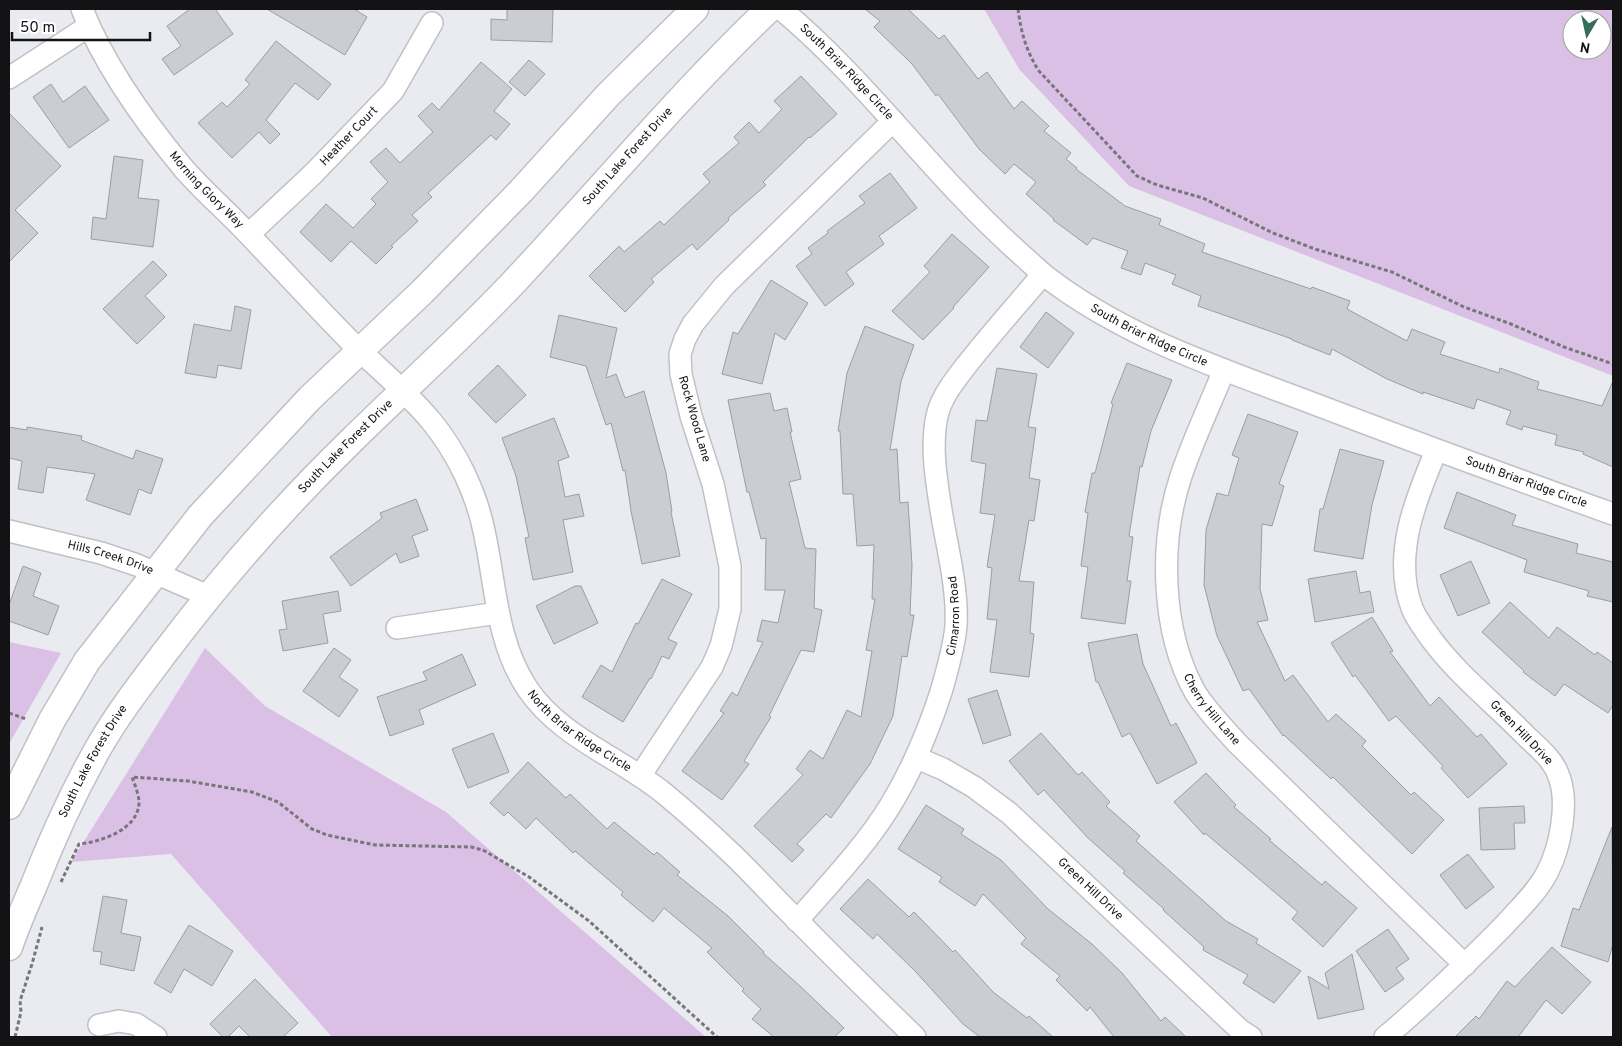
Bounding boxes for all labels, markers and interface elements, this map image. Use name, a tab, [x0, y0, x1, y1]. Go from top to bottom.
scale bar	[12, 10, 150, 42]
north arrow	[1562, 10, 1612, 60]
text: 50 m	[20, 19, 55, 38]
street label: South Briar Ridge Circle	[796, 21, 897, 124]
text: N	[1579, 37, 1592, 56]
street label: Heather Court	[317, 103, 382, 170]
street label: South Lake Forest Drive	[579, 104, 677, 209]
street label: Morning Glory Way	[165, 148, 247, 232]
street label: South Briar Ridge Circle	[1087, 301, 1210, 371]
street label: Rock Wood Lane	[674, 374, 714, 464]
street label: South Lake Forest Drive	[295, 396, 397, 497]
street label: South Briar Ridge Circle	[1463, 453, 1589, 512]
street label: Hills Creek Drive	[66, 537, 156, 579]
street label: Cimarron Road	[943, 575, 964, 658]
street label: Cherry Hill Lane	[1179, 671, 1244, 749]
street label: North Briar Ridge Circle	[523, 687, 634, 776]
street label: Green Hill Drive	[1486, 697, 1556, 769]
street label: South Lake Forest Drive	[56, 702, 131, 821]
street label: Green Hill Drive	[1054, 854, 1126, 924]

